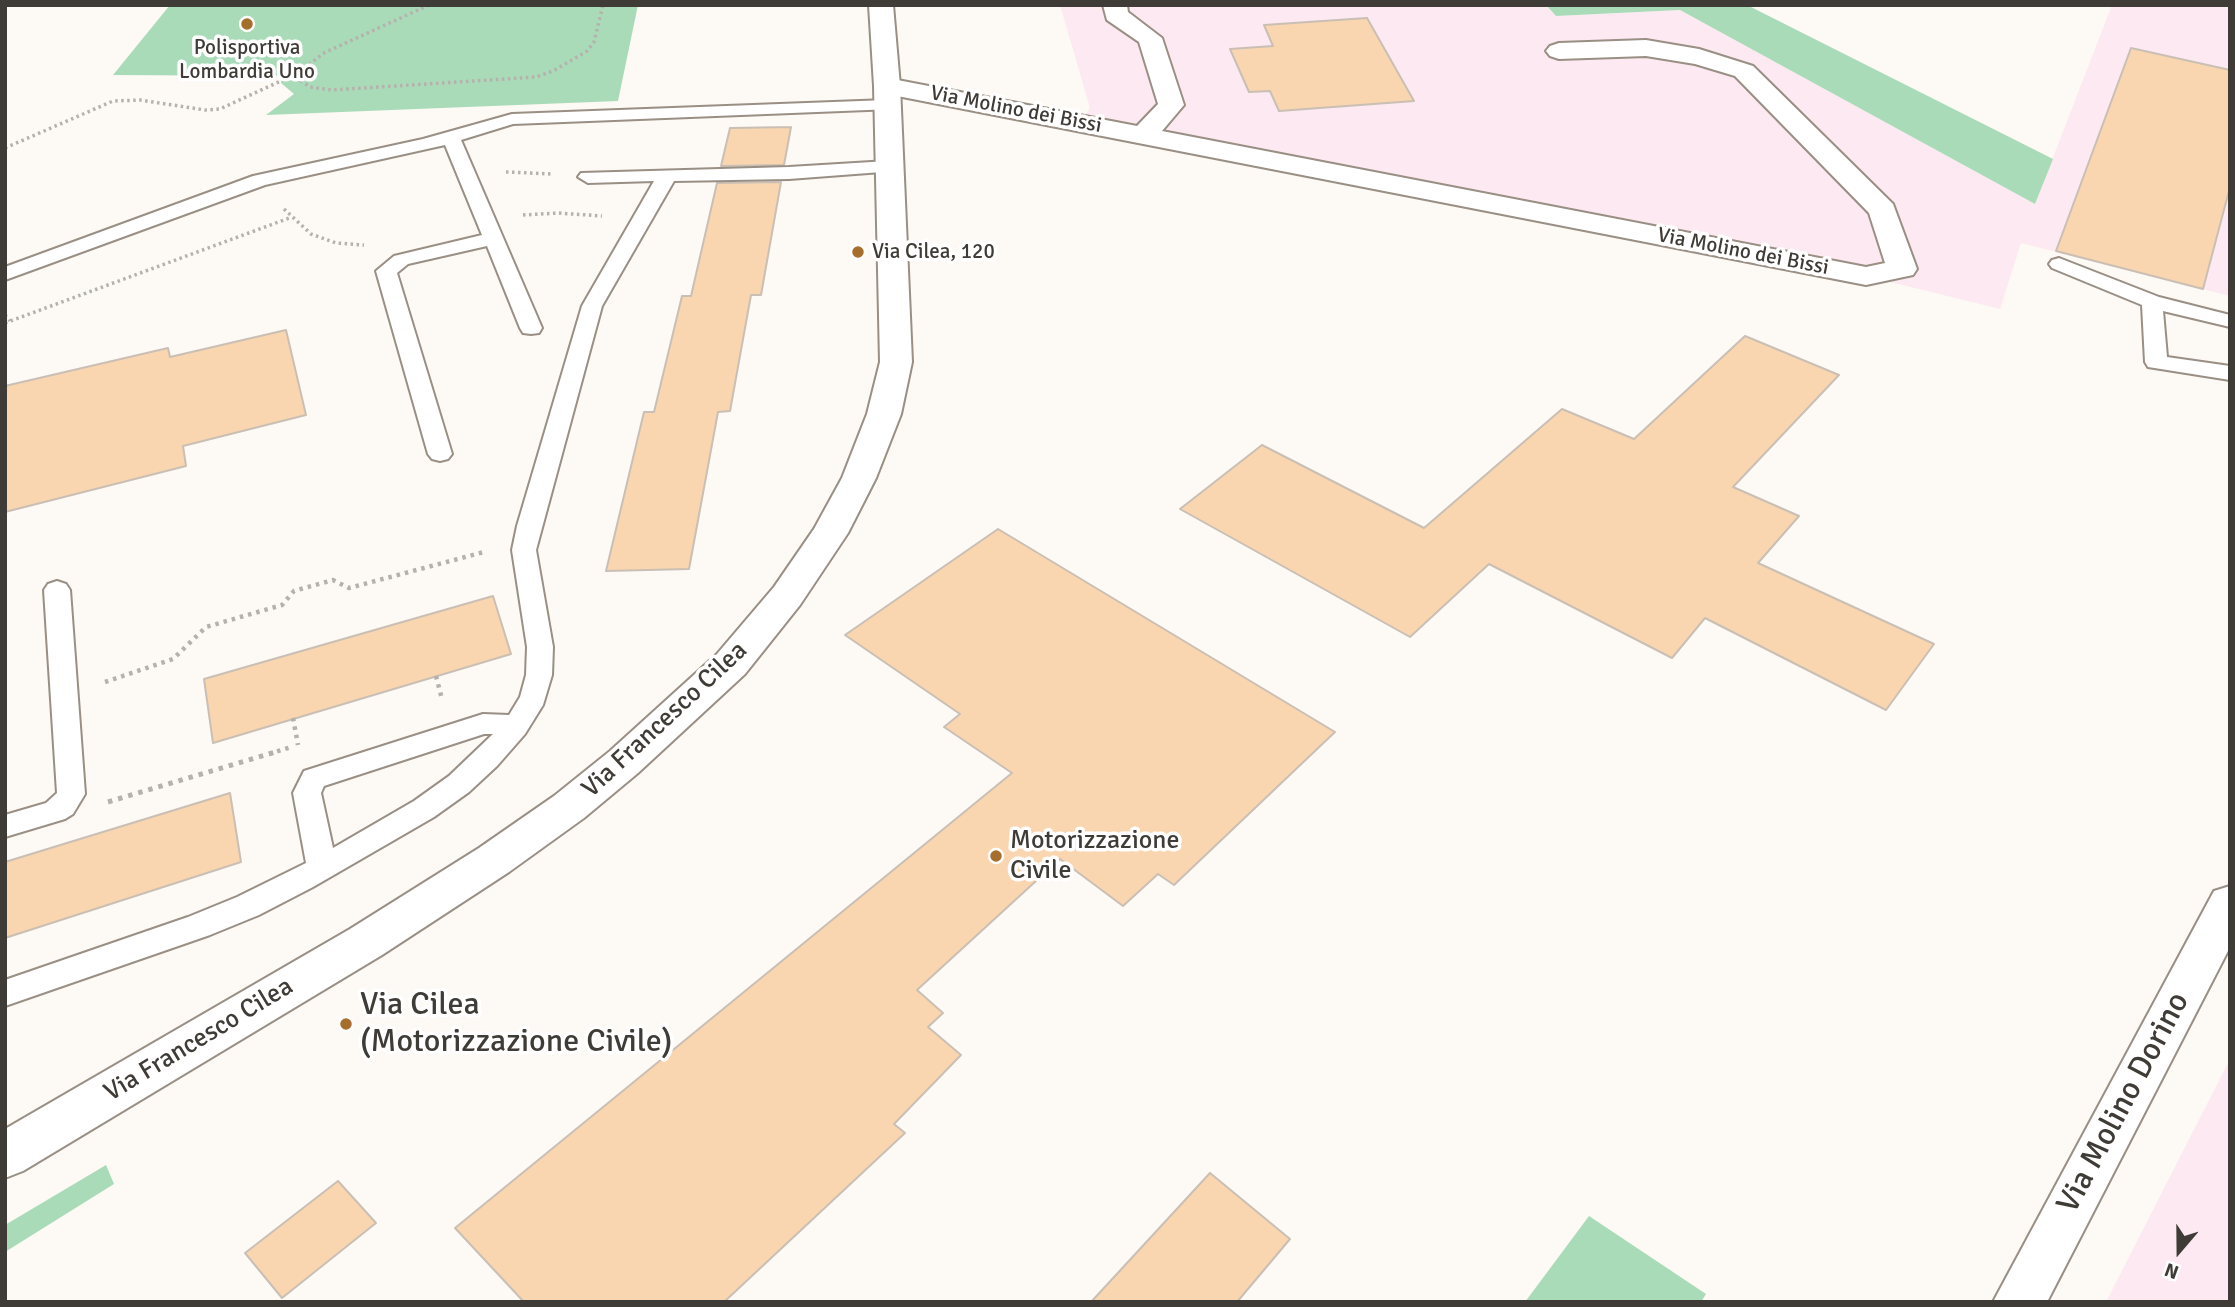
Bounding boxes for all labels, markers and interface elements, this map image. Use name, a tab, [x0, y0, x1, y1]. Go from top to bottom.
marker: Polisportiva Lombardia Uno	[239, 16, 255, 32]
place label: Polisportiva Lombardia Uno	[179, 35, 315, 85]
street label: Via Molino dei Bissi	[928, 81, 1104, 139]
street label: Via Molino dei Bissi	[1655, 223, 1831, 281]
place label: Via Cilea, 120	[872, 239, 995, 265]
marker: Via Cilea, 120	[850, 244, 866, 260]
street label: Via Francesco Cilea	[576, 635, 754, 805]
place label: Motorizzazione Civile	[1010, 825, 1179, 886]
marker: Motorizzazione Civile	[988, 848, 1004, 864]
street label: Via Francesco Cilea	[99, 971, 299, 1109]
street label: Via Molino Dorino	[2050, 986, 2198, 1220]
place label: Via Cilea (Motorizzazione Civile)	[360, 987, 672, 1062]
marker: Via Cilea (Motorizzazione Civile)	[338, 1016, 354, 1032]
north arrow	[2144, 1216, 2214, 1286]
text: N	[2162, 1257, 2182, 1284]

